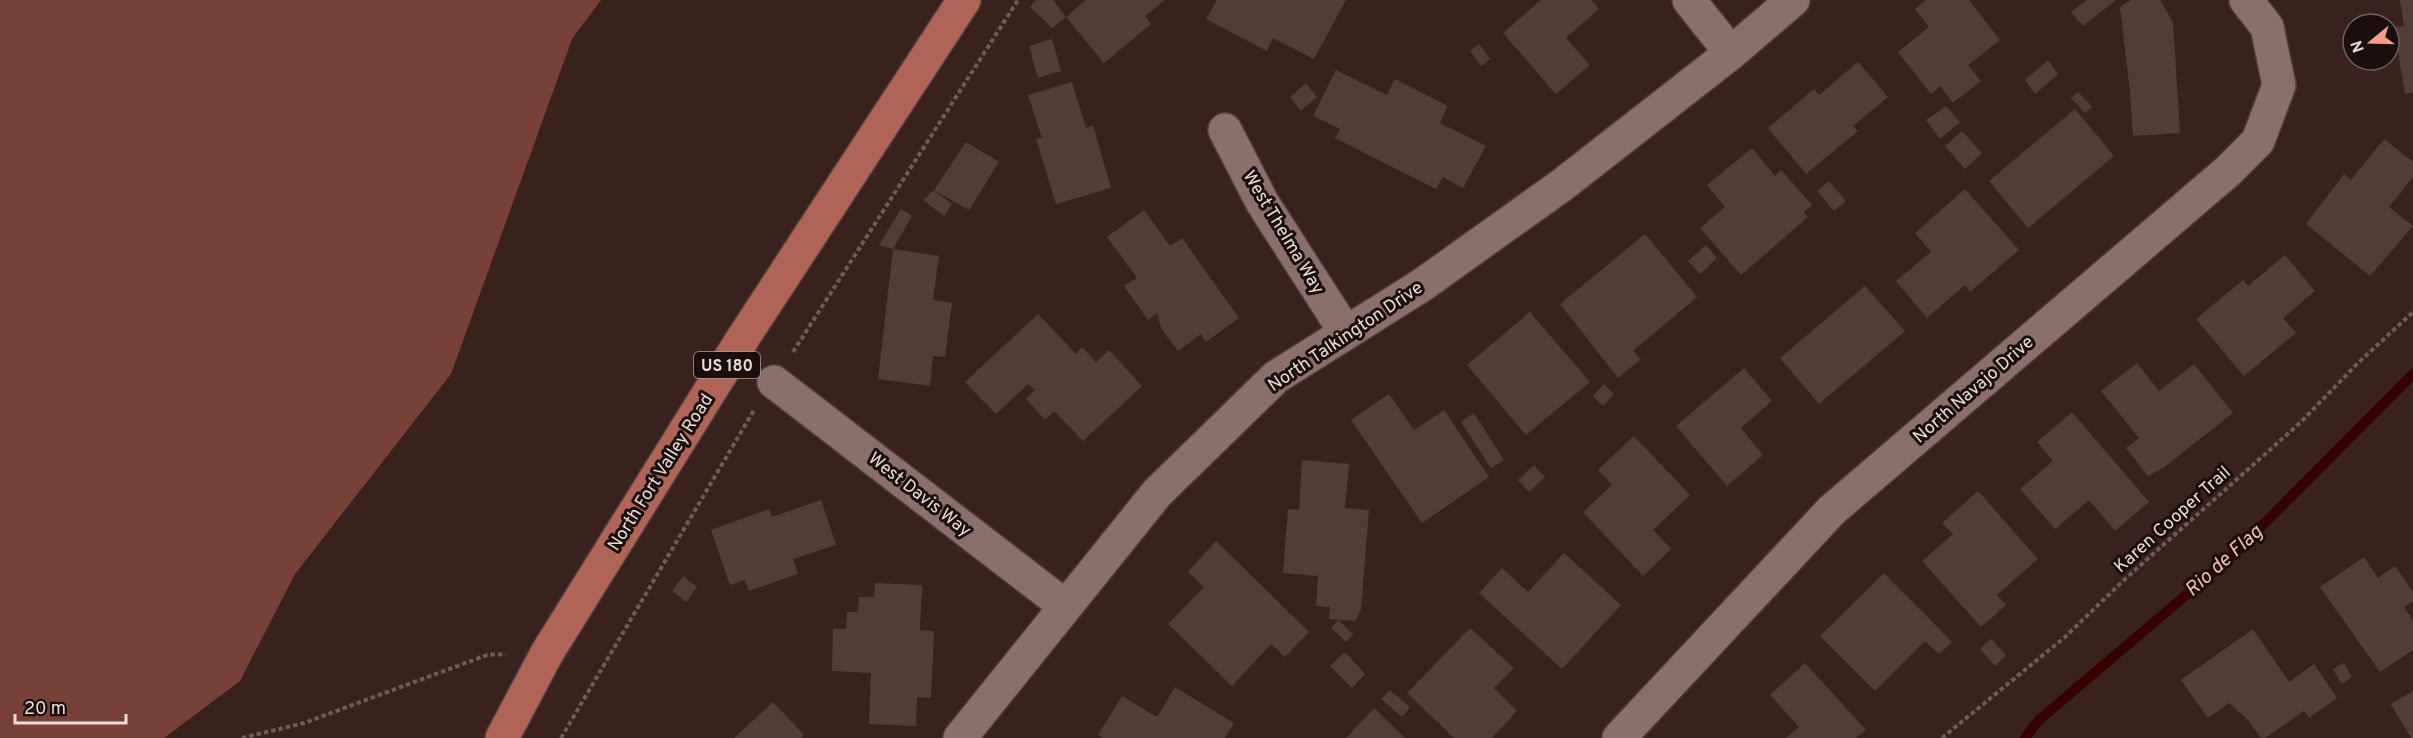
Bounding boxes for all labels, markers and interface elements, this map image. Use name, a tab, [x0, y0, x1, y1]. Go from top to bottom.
north arrow	[2341, 12, 2401, 72]
text: N	[2347, 38, 2370, 55]
street label: West Thelma Way	[1237, 167, 1329, 299]
street label: North Talkington Drive	[1264, 277, 1428, 398]
street label: North Navajo Drive	[1909, 331, 2039, 449]
road number: US 180	[694, 352, 760, 378]
street label: North Fort Valley Road	[604, 390, 719, 556]
street label: West Davis Way	[863, 448, 975, 543]
street label: Karen Cooper Trail	[2110, 462, 2236, 579]
water label: Rio de Flag	[2180, 519, 2269, 603]
scale bar	[15, 687, 126, 725]
text: 20 m	[24, 698, 66, 721]

